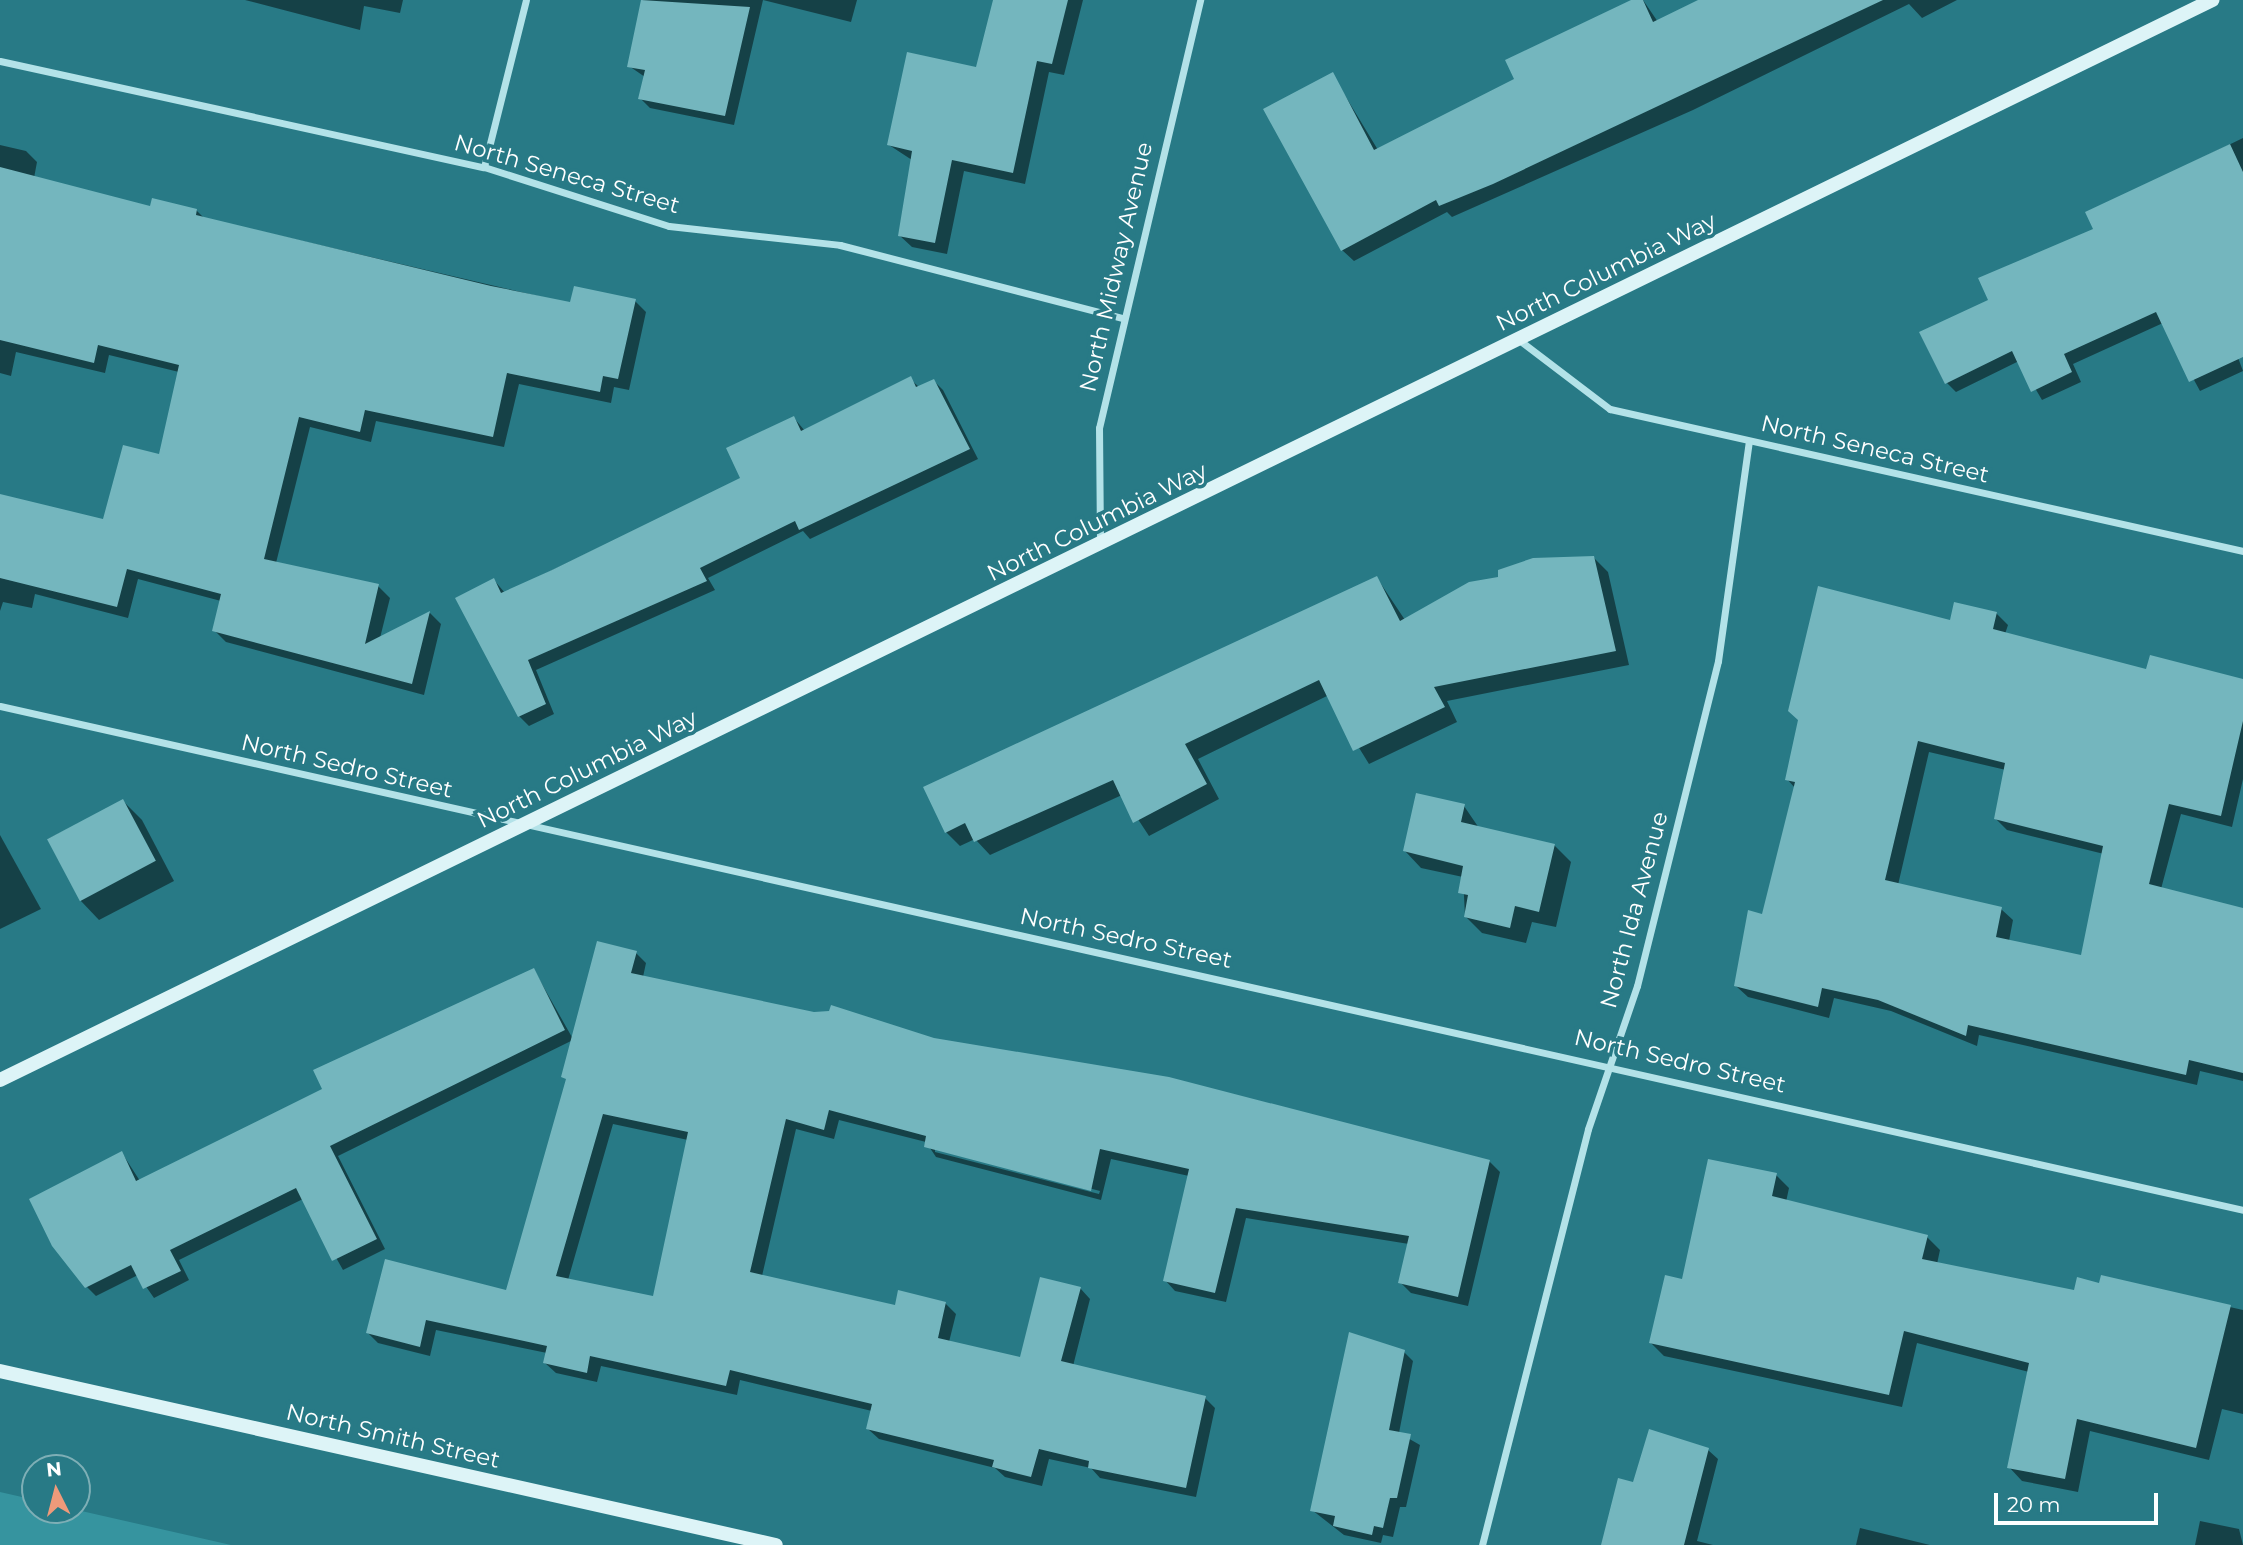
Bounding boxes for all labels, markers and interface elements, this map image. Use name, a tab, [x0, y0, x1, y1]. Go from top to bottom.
street label: North Seneca Street	[451, 129, 683, 219]
street label: North Midway Avenue	[1074, 139, 1158, 395]
street label: North Columbia Way	[1492, 207, 1720, 337]
street label: North Seneca Street	[1758, 409, 1992, 489]
street label: North Columbia Way	[983, 457, 1211, 587]
street label: North Columbia Way	[473, 704, 701, 834]
street label: North Sedro Street	[239, 728, 455, 804]
street label: North Ida Avenue	[1594, 809, 1674, 1011]
street label: North Sedro Street	[1017, 902, 1235, 974]
street label: North Sedro Street	[1572, 1023, 1788, 1099]
street label: North Smith Street	[283, 1398, 503, 1474]
north arrow	[21, 1454, 91, 1524]
text: N	[45, 1457, 63, 1482]
scale bar	[1998, 1478, 2162, 1522]
text: 20 m	[2007, 1492, 2061, 1517]

